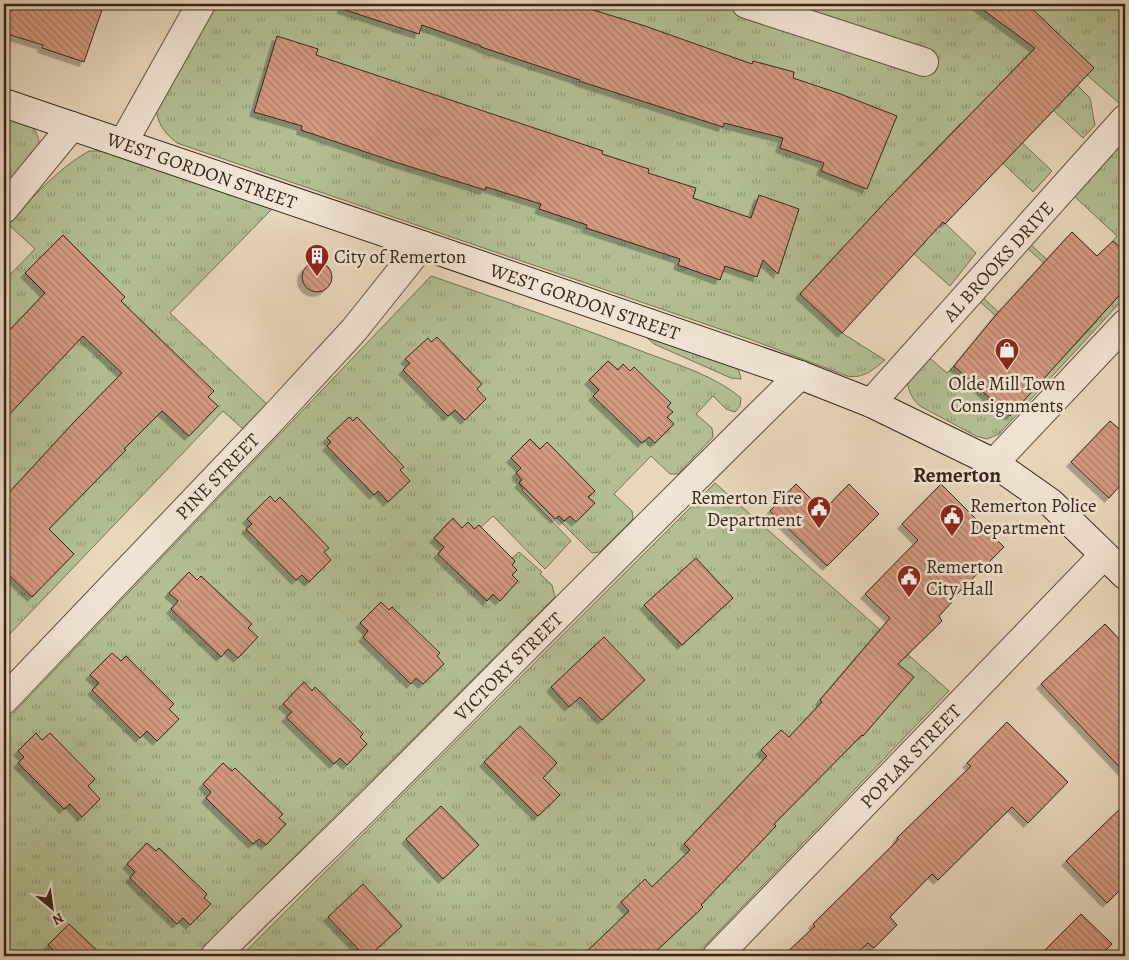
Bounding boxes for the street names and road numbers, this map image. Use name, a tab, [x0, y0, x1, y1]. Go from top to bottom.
street label: WEST GORDON STREET	[102, 126, 301, 216]
street label: AL BROOKS DRIVE	[937, 196, 1060, 328]
street label: WEST GORDON STREET	[485, 257, 684, 347]
street label: PINE STREET	[170, 427, 266, 526]
street label: VICTORY STREET	[448, 606, 569, 728]
street label: POPLAR STREET	[854, 698, 968, 814]

